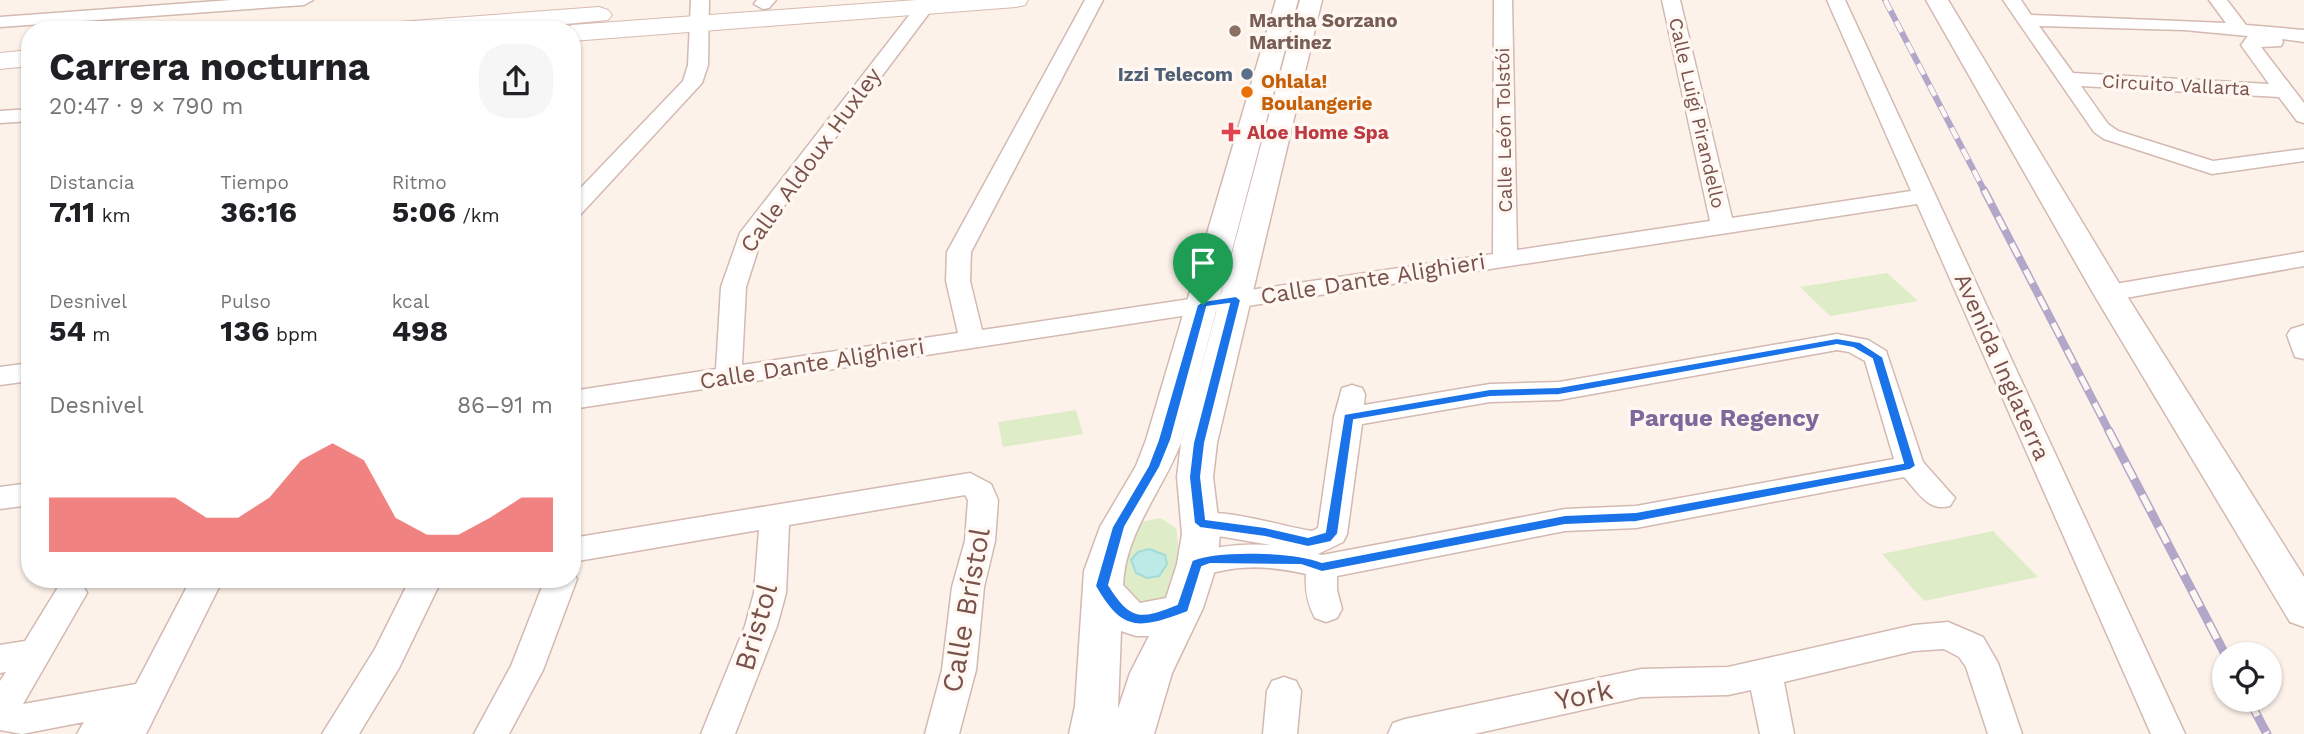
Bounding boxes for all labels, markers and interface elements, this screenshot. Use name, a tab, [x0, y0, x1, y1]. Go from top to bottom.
place label: Martha Sorzano Martinez	[1249, 9, 1398, 54]
street label: Calle Luigi Pirandello	[1664, 15, 1730, 211]
marker: Martha Sorzano Martinez	[1227, 23, 1243, 39]
button: share	[479, 44, 553, 118]
text: Carrera nocturna	[49, 45, 370, 89]
street label: Calle León Tolstói	[1491, 47, 1517, 213]
street label: Calle Aldoux Huxley	[735, 62, 887, 258]
place label: Izzi Telecom	[1118, 63, 1233, 86]
marker: Izzi Telecom	[1239, 66, 1255, 82]
place label: Ohlala! Boulangerie	[1261, 70, 1373, 115]
street label: Circuito Vallarta	[2101, 70, 2251, 100]
marker: Ohlala! Boulangerie	[1239, 84, 1255, 100]
text: 20:47 · 9 × 790 m	[49, 93, 244, 120]
place label: Aloe Home Spa	[1247, 121, 1389, 144]
marker: Aloe Home Spa	[1221, 122, 1241, 142]
text: Distancia	[49, 171, 135, 194]
text: Tiempo	[220, 171, 289, 194]
text: Ritmo	[392, 171, 447, 194]
text: 7.11	[49, 194, 95, 229]
text: 36:16	[220, 194, 297, 229]
text: 5:06	[392, 194, 456, 229]
text: km	[95, 204, 131, 227]
text: /km	[456, 204, 500, 227]
pin	[1173, 233, 1233, 305]
icon: arrive	[1184, 244, 1222, 282]
street label: Calle Dante Alighieri	[1259, 248, 1487, 310]
street label: Avenida Inglaterra	[1949, 269, 2055, 465]
text: Desnivel	[49, 290, 127, 313]
text: Pulso	[220, 290, 271, 313]
text: kcal	[392, 290, 429, 313]
text: 54	[49, 313, 86, 348]
text: 136	[220, 313, 270, 348]
text: 498	[392, 313, 448, 348]
text: m	[86, 323, 110, 346]
text: bpm	[270, 323, 318, 346]
street label: Calle Dante Alighieri	[698, 333, 926, 395]
text: Desnivel	[49, 392, 144, 419]
text: 86–91 m	[457, 392, 553, 419]
district label: Parque Regency	[1629, 404, 1820, 432]
street label: Calle Brístol	[935, 525, 997, 695]
street label: Bristol	[728, 579, 784, 674]
map controls	[2212, 642, 2282, 712]
button: locate	[2212, 642, 2282, 712]
street label: York	[1552, 673, 1616, 717]

